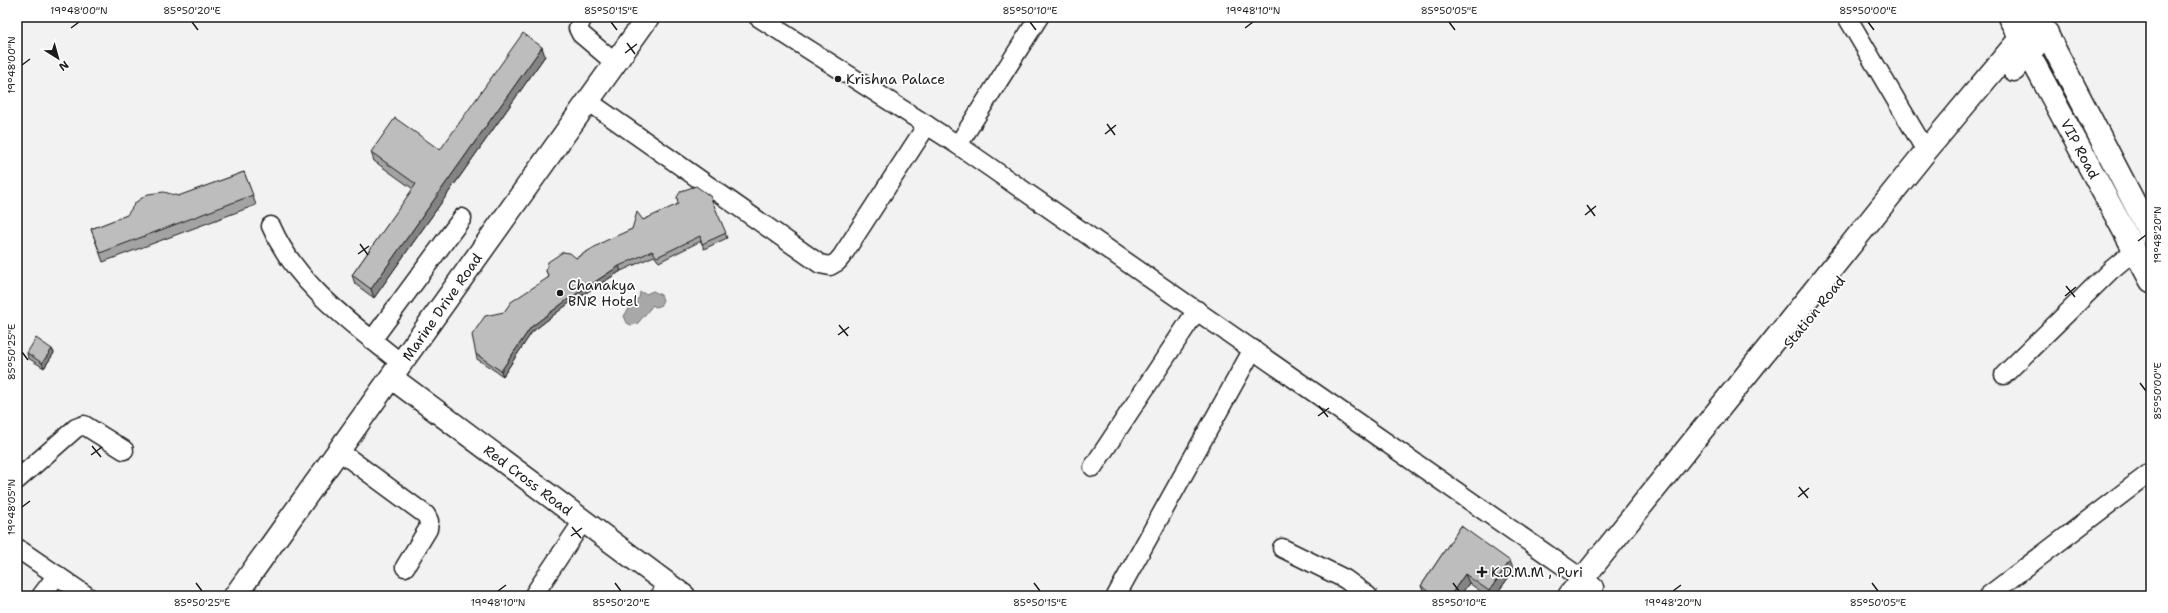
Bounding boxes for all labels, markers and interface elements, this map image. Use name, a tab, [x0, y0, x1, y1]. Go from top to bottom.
text: 19°48'00"N	[50, 4, 108, 17]
text: 85°50'20"E	[163, 4, 221, 17]
text: 85°50'15"E	[584, 4, 638, 17]
text: 85°50'10"E	[1003, 4, 1057, 17]
text: 19°48'10"N	[1226, 4, 1280, 17]
text: 85°50'05"E	[1421, 4, 1477, 17]
text: 85°50'00"E	[1839, 4, 1897, 17]
text: 19°48'00"N	[5, 36, 18, 94]
north arrow	[38, 38, 78, 78]
text: N	[55, 57, 72, 74]
place label: Krishna Palace	[846, 70, 945, 88]
marker: Krishna Palace	[833, 74, 843, 84]
street label: VIP Road	[2057, 116, 2103, 182]
text: 19°48'20"N	[2151, 206, 2164, 264]
street label: Marine Drive Road	[398, 250, 486, 364]
street label: Station Road	[1779, 272, 1849, 352]
place label: Chanakya BNR Hotel	[568, 276, 638, 310]
marker: Chanakya BNR Hotel	[555, 288, 565, 298]
text: 85°50'25"E	[5, 324, 18, 380]
text: 85°50'00"E	[2151, 362, 2164, 420]
street label: Red Cross Road	[480, 441, 576, 519]
text: 19°48'05"N	[5, 479, 18, 535]
place label: K.D.M.M , Puri	[1491, 563, 1583, 581]
marker: K.D.M.M , Puri	[1476, 566, 1488, 578]
text: 85°50'25"E	[174, 596, 230, 609]
text: 19°48'10"N	[471, 596, 525, 609]
text: 85°50'20"E	[592, 596, 650, 609]
text: 85°50'15"E	[1013, 596, 1067, 609]
text: 85°50'10"E	[1432, 596, 1486, 609]
text: 19°48'20"N	[1644, 596, 1702, 609]
text: 85°50'05"E	[1850, 596, 1906, 609]

